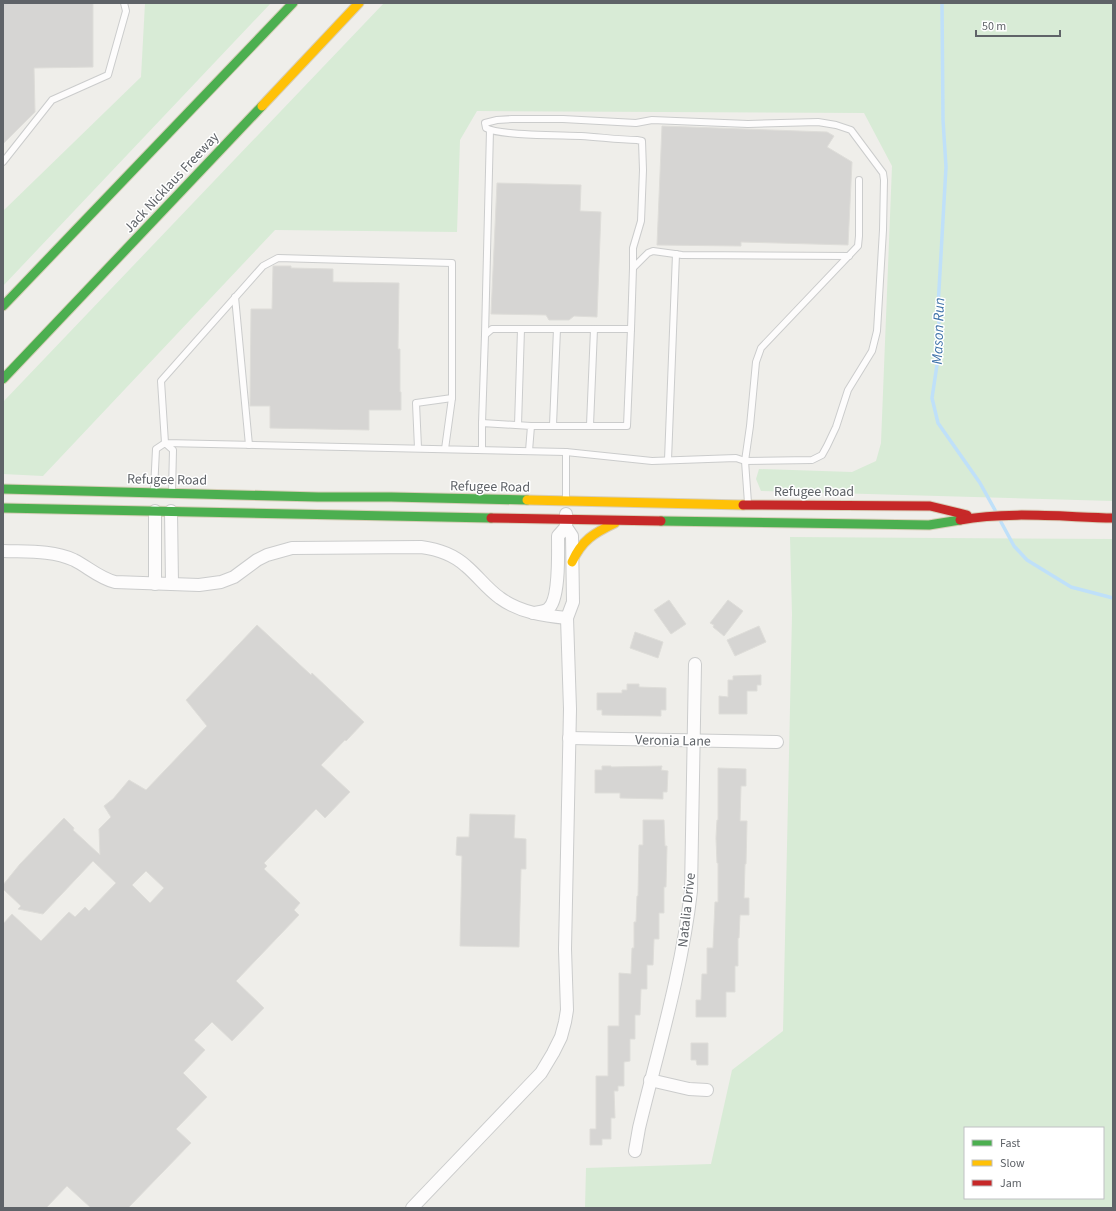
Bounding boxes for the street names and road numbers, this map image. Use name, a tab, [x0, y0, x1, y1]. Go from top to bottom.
street label: Jack Nicklaus Freeway	[120, 127, 224, 238]
street label: Refugee Road	[127, 469, 207, 491]
street label: Refugee Road	[450, 476, 530, 498]
street label: Refugee Road	[774, 482, 854, 502]
street label: Veronia Lane	[635, 730, 711, 752]
street label: Natalia Drive	[673, 872, 701, 948]

